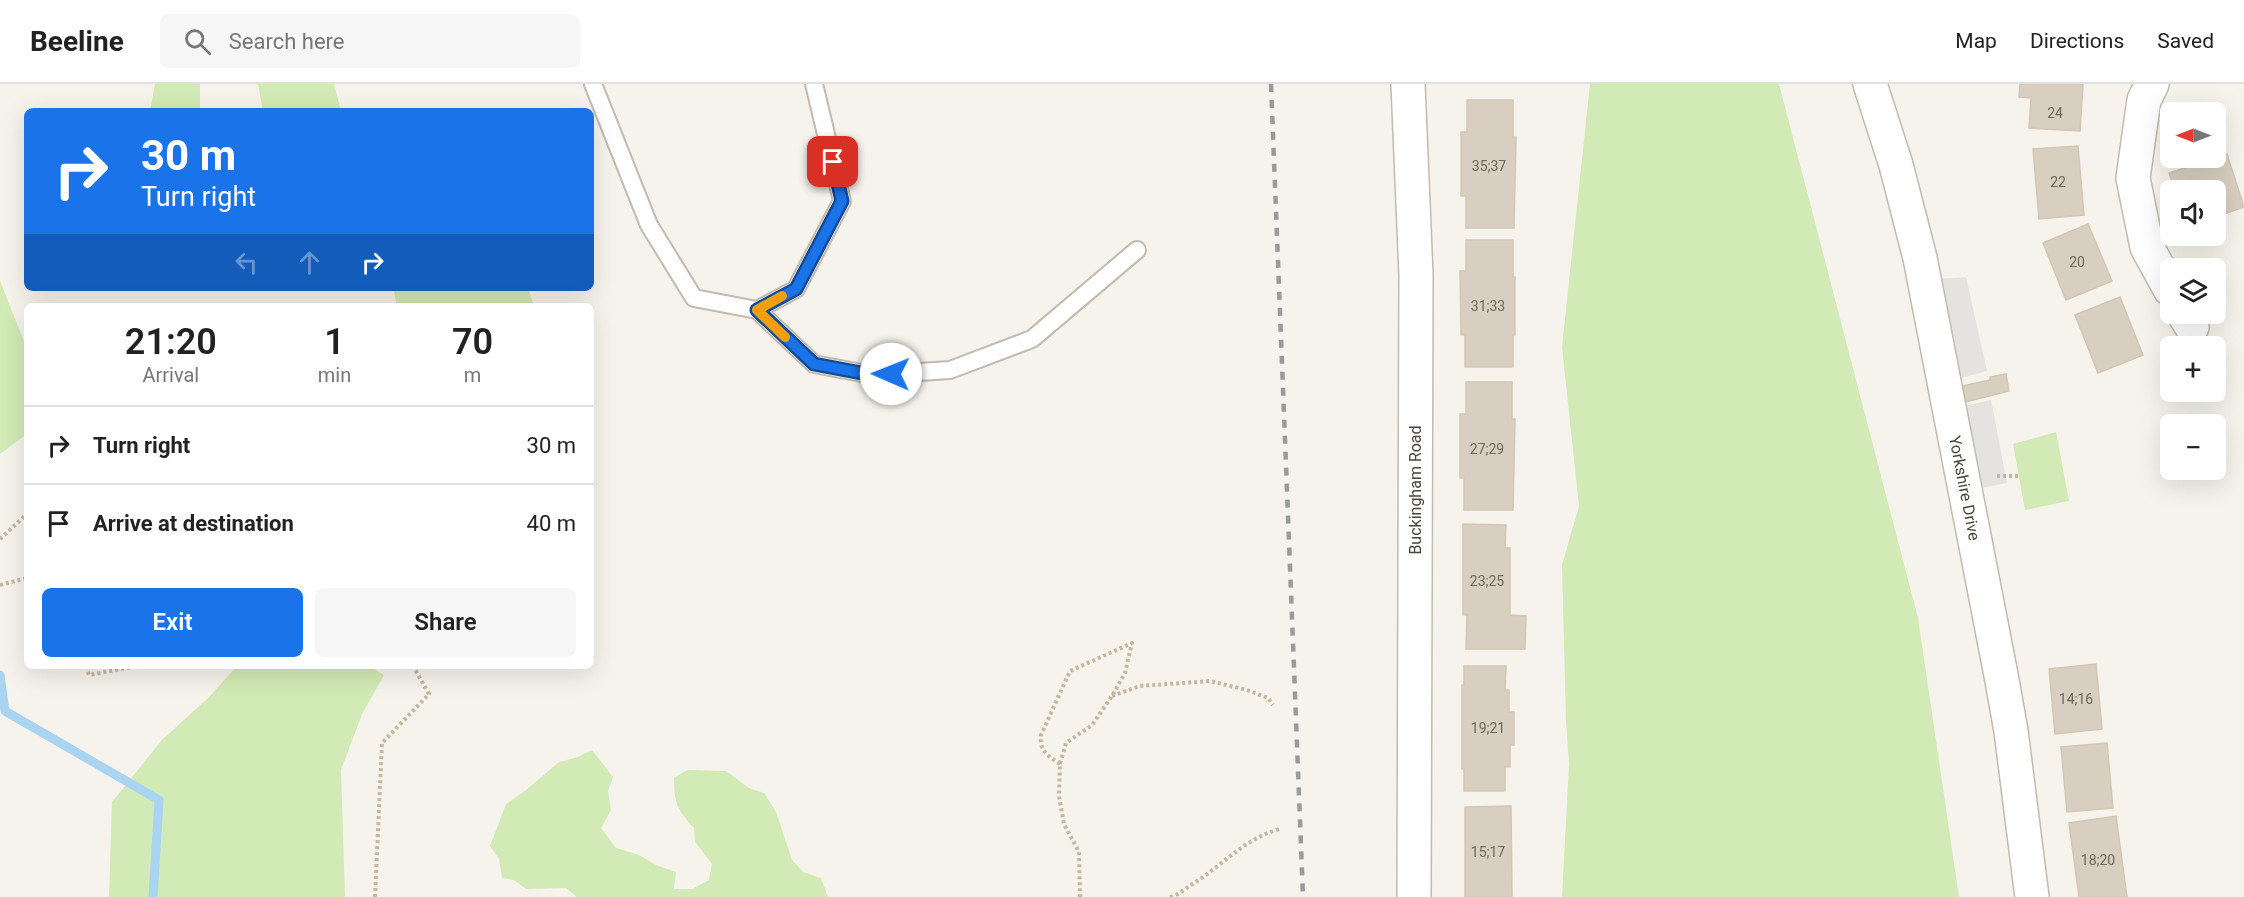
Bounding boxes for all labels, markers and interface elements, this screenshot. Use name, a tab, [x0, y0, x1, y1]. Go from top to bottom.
search box	[160, 14, 580, 68]
text: Beeline	[30, 25, 124, 58]
icon: search	[181, 25, 214, 58]
text: Search here	[229, 29, 345, 54]
text: Map	[1955, 29, 1997, 53]
text: Directions	[2030, 29, 2124, 53]
text: Saved	[2157, 29, 2214, 53]
north arrow	[2160, 102, 2226, 168]
map controls	[2160, 102, 2226, 480]
house number: 24	[2047, 105, 2063, 121]
text: 30 m	[141, 131, 236, 180]
icon: right	[42, 132, 120, 210]
pin	[807, 136, 858, 187]
icon: arrive	[816, 145, 849, 178]
house number: 35;37	[1472, 158, 1506, 174]
house number: 22	[2050, 174, 2066, 190]
button: sound	[2160, 180, 2226, 246]
text: Turn right	[141, 181, 256, 213]
icon: left	[230, 246, 263, 279]
icon: ahead	[293, 246, 326, 279]
icon: right	[356, 246, 389, 279]
house number: 20	[2069, 254, 2085, 270]
button: layers	[2160, 258, 2226, 324]
house number: 31;33	[1471, 298, 1505, 314]
text: 21:20	[125, 321, 217, 363]
text: 1	[324, 321, 345, 363]
text: 70	[452, 321, 493, 363]
button: +	[2160, 336, 2226, 402]
position arrow	[859, 342, 923, 406]
text: Arrival	[142, 363, 199, 387]
text: min	[318, 363, 351, 387]
text: m	[464, 363, 481, 387]
button: −	[2160, 414, 2226, 480]
street label: Buckingham Road	[1406, 425, 1425, 555]
icon: right	[42, 429, 75, 462]
text: Turn right	[93, 433, 190, 458]
text: 30 m	[527, 433, 576, 458]
street label: Yorkshire Drive	[1945, 434, 1984, 542]
house number: 27;29	[1470, 441, 1504, 457]
icon: arrive	[42, 507, 75, 540]
text: Arrive at destination	[93, 511, 294, 536]
text: 40 m	[527, 511, 576, 536]
house number: 23;25	[1470, 573, 1504, 589]
button: Exit	[42, 588, 303, 657]
button: Share	[315, 588, 576, 657]
house number: 14;16	[2059, 691, 2093, 707]
house number: 19;21	[1471, 720, 1505, 736]
house number: 15;17	[1471, 844, 1505, 860]
house number: 18;20	[2081, 852, 2115, 868]

